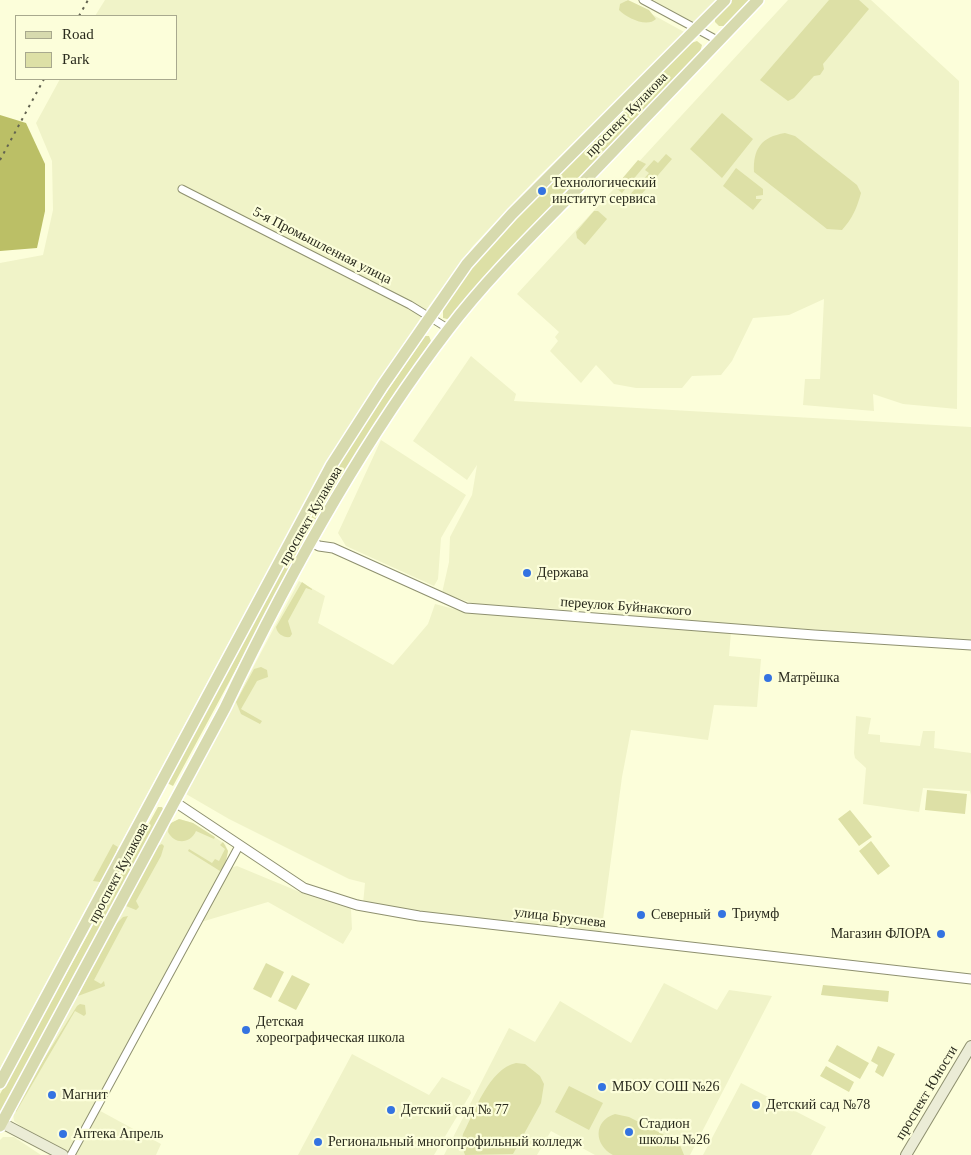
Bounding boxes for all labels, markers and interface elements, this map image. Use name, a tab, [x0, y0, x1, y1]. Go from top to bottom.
legend	[15, 15, 178, 80]
text: Road	[62, 26, 94, 42]
text: Park	[62, 51, 90, 67]
street label: проспект Кулакова	[582, 69, 672, 161]
place label: Технологический институт сервиса	[552, 175, 656, 208]
marker: Технологический институт сервиса	[536, 185, 548, 197]
street label: 5-я Промышленная улица	[250, 204, 394, 288]
street label: проспект Кулакова	[276, 463, 346, 569]
place label: Держава	[537, 565, 588, 581]
marker: Держава	[521, 567, 533, 579]
street label: переулок Буйнакского	[560, 594, 692, 620]
place label: Матрёшка	[778, 670, 839, 686]
marker: Матрёшка	[762, 672, 774, 684]
street label: проспект Кулакова	[85, 820, 153, 926]
street label: улица Бруснева	[513, 904, 607, 932]
place label: Триумф	[732, 906, 779, 922]
place label: Северный	[651, 907, 711, 923]
marker: Триумф	[716, 908, 728, 920]
marker: Северный	[635, 909, 647, 921]
place label: Магазин ФЛОРА	[831, 926, 931, 942]
marker: Магазин ФЛОРА	[935, 928, 947, 940]
place label: Детская хореографическая школа	[256, 1014, 405, 1046]
marker: Детская хореографическая школа	[240, 1024, 252, 1036]
street label: проспект Юности	[892, 1043, 962, 1143]
place label: МБОУ СОШ №26	[612, 1079, 720, 1095]
marker: МБОУ СОШ №26	[596, 1081, 608, 1093]
place label: Магнит	[62, 1087, 108, 1103]
marker: Магнит	[46, 1089, 58, 1101]
place label: Детский сад №78	[766, 1097, 870, 1113]
marker: Детский сад №78	[750, 1099, 762, 1111]
place label: Детский сад № 77	[401, 1102, 509, 1118]
marker: Детский сад № 77	[385, 1104, 397, 1116]
place label: Стадион школы №26	[639, 1116, 710, 1148]
place label: Аптека Апрель	[73, 1126, 163, 1142]
marker: Стадион школы №26	[623, 1126, 635, 1138]
marker: Аптека Апрель	[57, 1128, 69, 1140]
place label: Региональный многопрофильный колледж	[328, 1134, 582, 1150]
marker: Региональный многопрофильный колледж	[312, 1136, 324, 1148]

